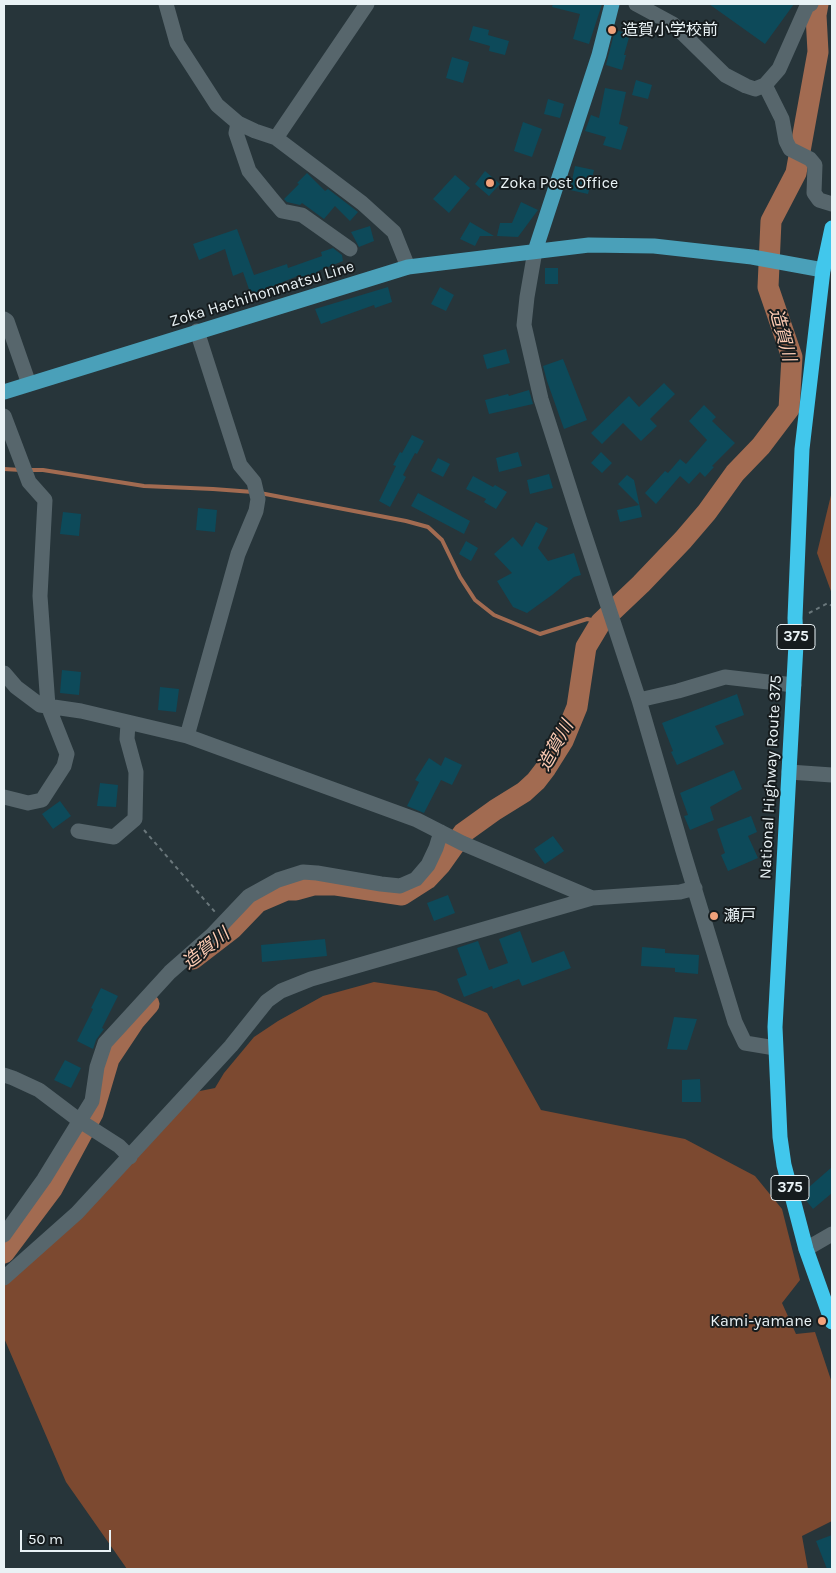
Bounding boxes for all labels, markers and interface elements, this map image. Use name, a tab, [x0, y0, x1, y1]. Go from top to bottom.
place label: 造賀小学校前	[622, 20, 718, 40]
marker: 造賀小学校前	[606, 24, 618, 36]
place label: Zoka Post Office	[500, 173, 618, 193]
marker: Zoka Post Office	[484, 177, 496, 189]
street label: Zoka Hachihonmatsu Line	[167, 257, 357, 331]
water label: 造賀川	[765, 306, 799, 364]
road number: 375	[777, 624, 815, 650]
street label: National Highway Route 375	[756, 675, 786, 879]
water label: 造賀川	[533, 717, 579, 775]
place label: 瀬戸	[724, 906, 756, 926]
marker: 瀬戸	[708, 910, 720, 922]
water label: 造賀川	[178, 924, 234, 974]
road number: 375	[771, 1176, 809, 1200]
place label: Kami-yamane	[710, 1311, 812, 1331]
marker: Kami-yamane	[816, 1315, 828, 1327]
scale bar	[22, 1520, 114, 1552]
text: 50 m	[28, 1530, 63, 1548]

